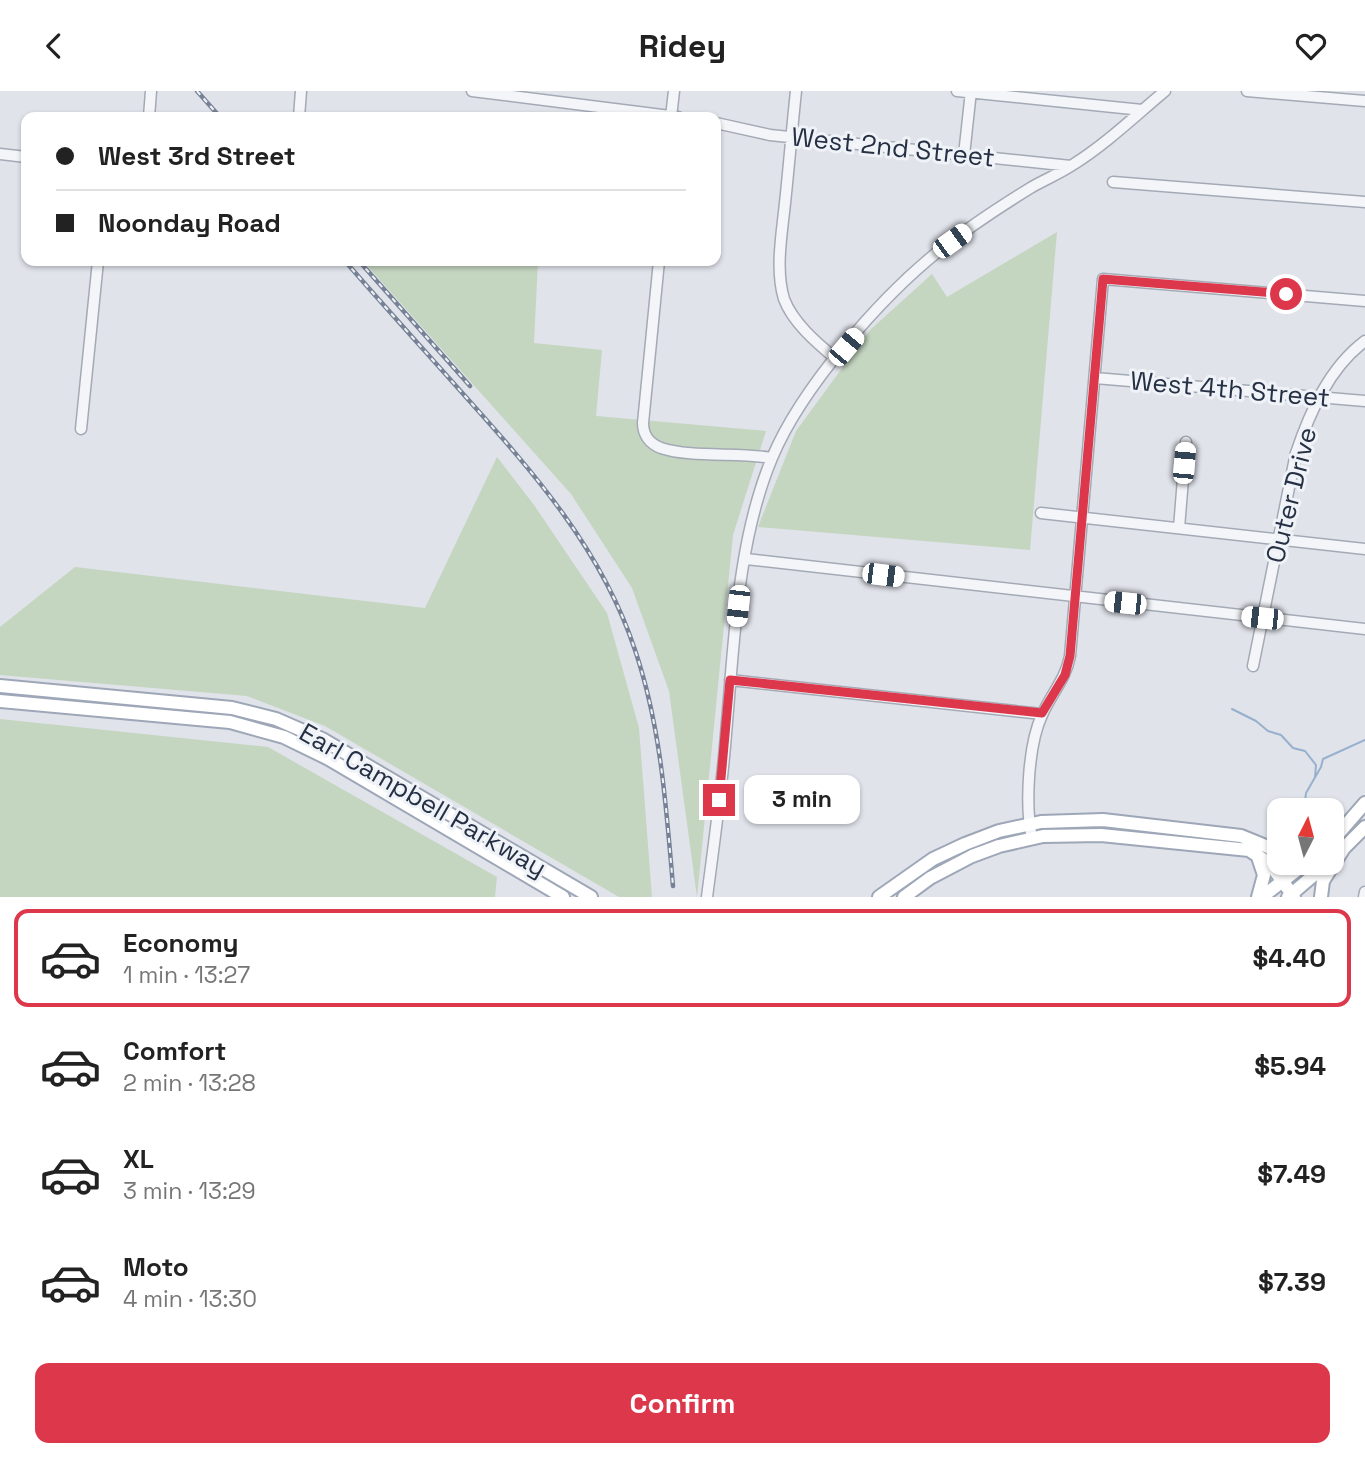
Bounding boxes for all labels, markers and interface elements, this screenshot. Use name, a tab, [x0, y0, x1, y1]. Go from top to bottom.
text: Ridey	[639, 26, 726, 66]
icon: back	[35, 27, 73, 65]
icon: heart	[1292, 27, 1330, 65]
street label: West 2nd Street	[790, 119, 996, 175]
text: West 3rd Street	[98, 139, 296, 173]
text: Noonday Road	[98, 206, 281, 240]
car	[929, 220, 976, 262]
route start	[1270, 278, 1302, 310]
car	[825, 324, 868, 370]
street label: West 4th Street	[1129, 363, 1331, 415]
street label: Outer Drive	[1258, 423, 1324, 567]
car	[1172, 441, 1197, 485]
car	[861, 562, 906, 588]
car	[726, 584, 751, 628]
car	[1104, 590, 1147, 616]
car	[1241, 605, 1284, 631]
street label: Earl Campbell Parkway	[293, 715, 553, 885]
callout: 3 min	[744, 775, 859, 825]
route end	[703, 784, 735, 816]
text: 3 min	[772, 784, 832, 814]
north arrow	[1267, 798, 1344, 875]
map controls	[1267, 798, 1344, 875]
text: Economy	[123, 926, 239, 960]
icon: car	[39, 927, 102, 990]
text: $4.40	[1253, 941, 1326, 975]
text: 1 min · 13:27	[123, 960, 250, 990]
text: Comfort	[123, 1034, 226, 1068]
icon: car	[39, 1035, 102, 1098]
text: $5.94	[1254, 1049, 1326, 1083]
text: 2 min · 13:28	[123, 1068, 256, 1098]
text: XL	[123, 1142, 154, 1176]
icon: car	[39, 1143, 102, 1206]
text: $7.49	[1257, 1157, 1326, 1191]
text: 3 min · 13:29	[123, 1176, 256, 1206]
text: Moto	[123, 1250, 189, 1284]
icon: car	[39, 1251, 102, 1314]
text: $7.39	[1258, 1265, 1326, 1299]
text: 4 min · 13:30	[123, 1284, 257, 1314]
button: Confirm	[35, 1363, 1330, 1443]

